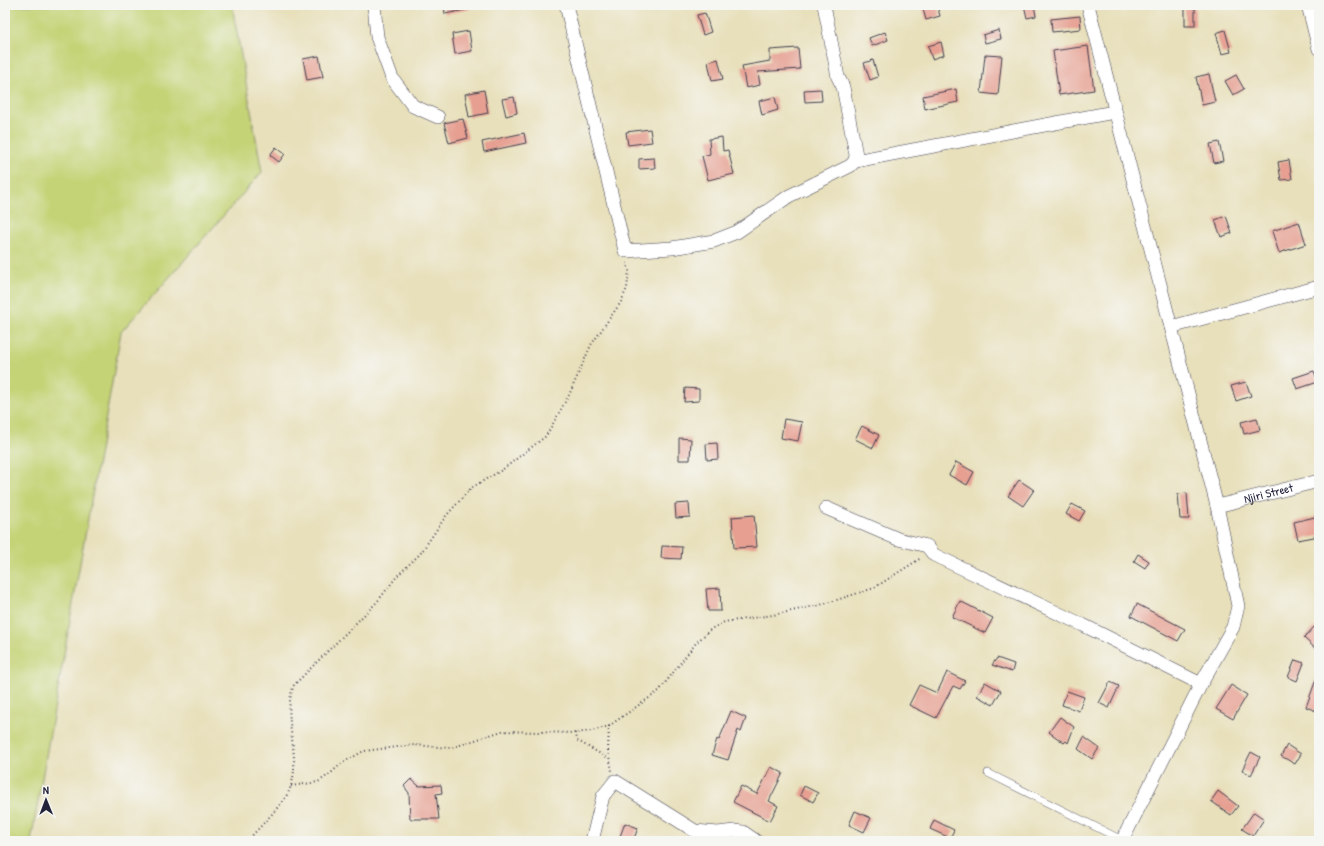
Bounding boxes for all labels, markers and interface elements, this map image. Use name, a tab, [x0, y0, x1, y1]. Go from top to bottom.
street label: Njiri Street	[1242, 478, 1295, 507]
north arrow	[26, 780, 66, 820]
text: N	[43, 783, 49, 797]

